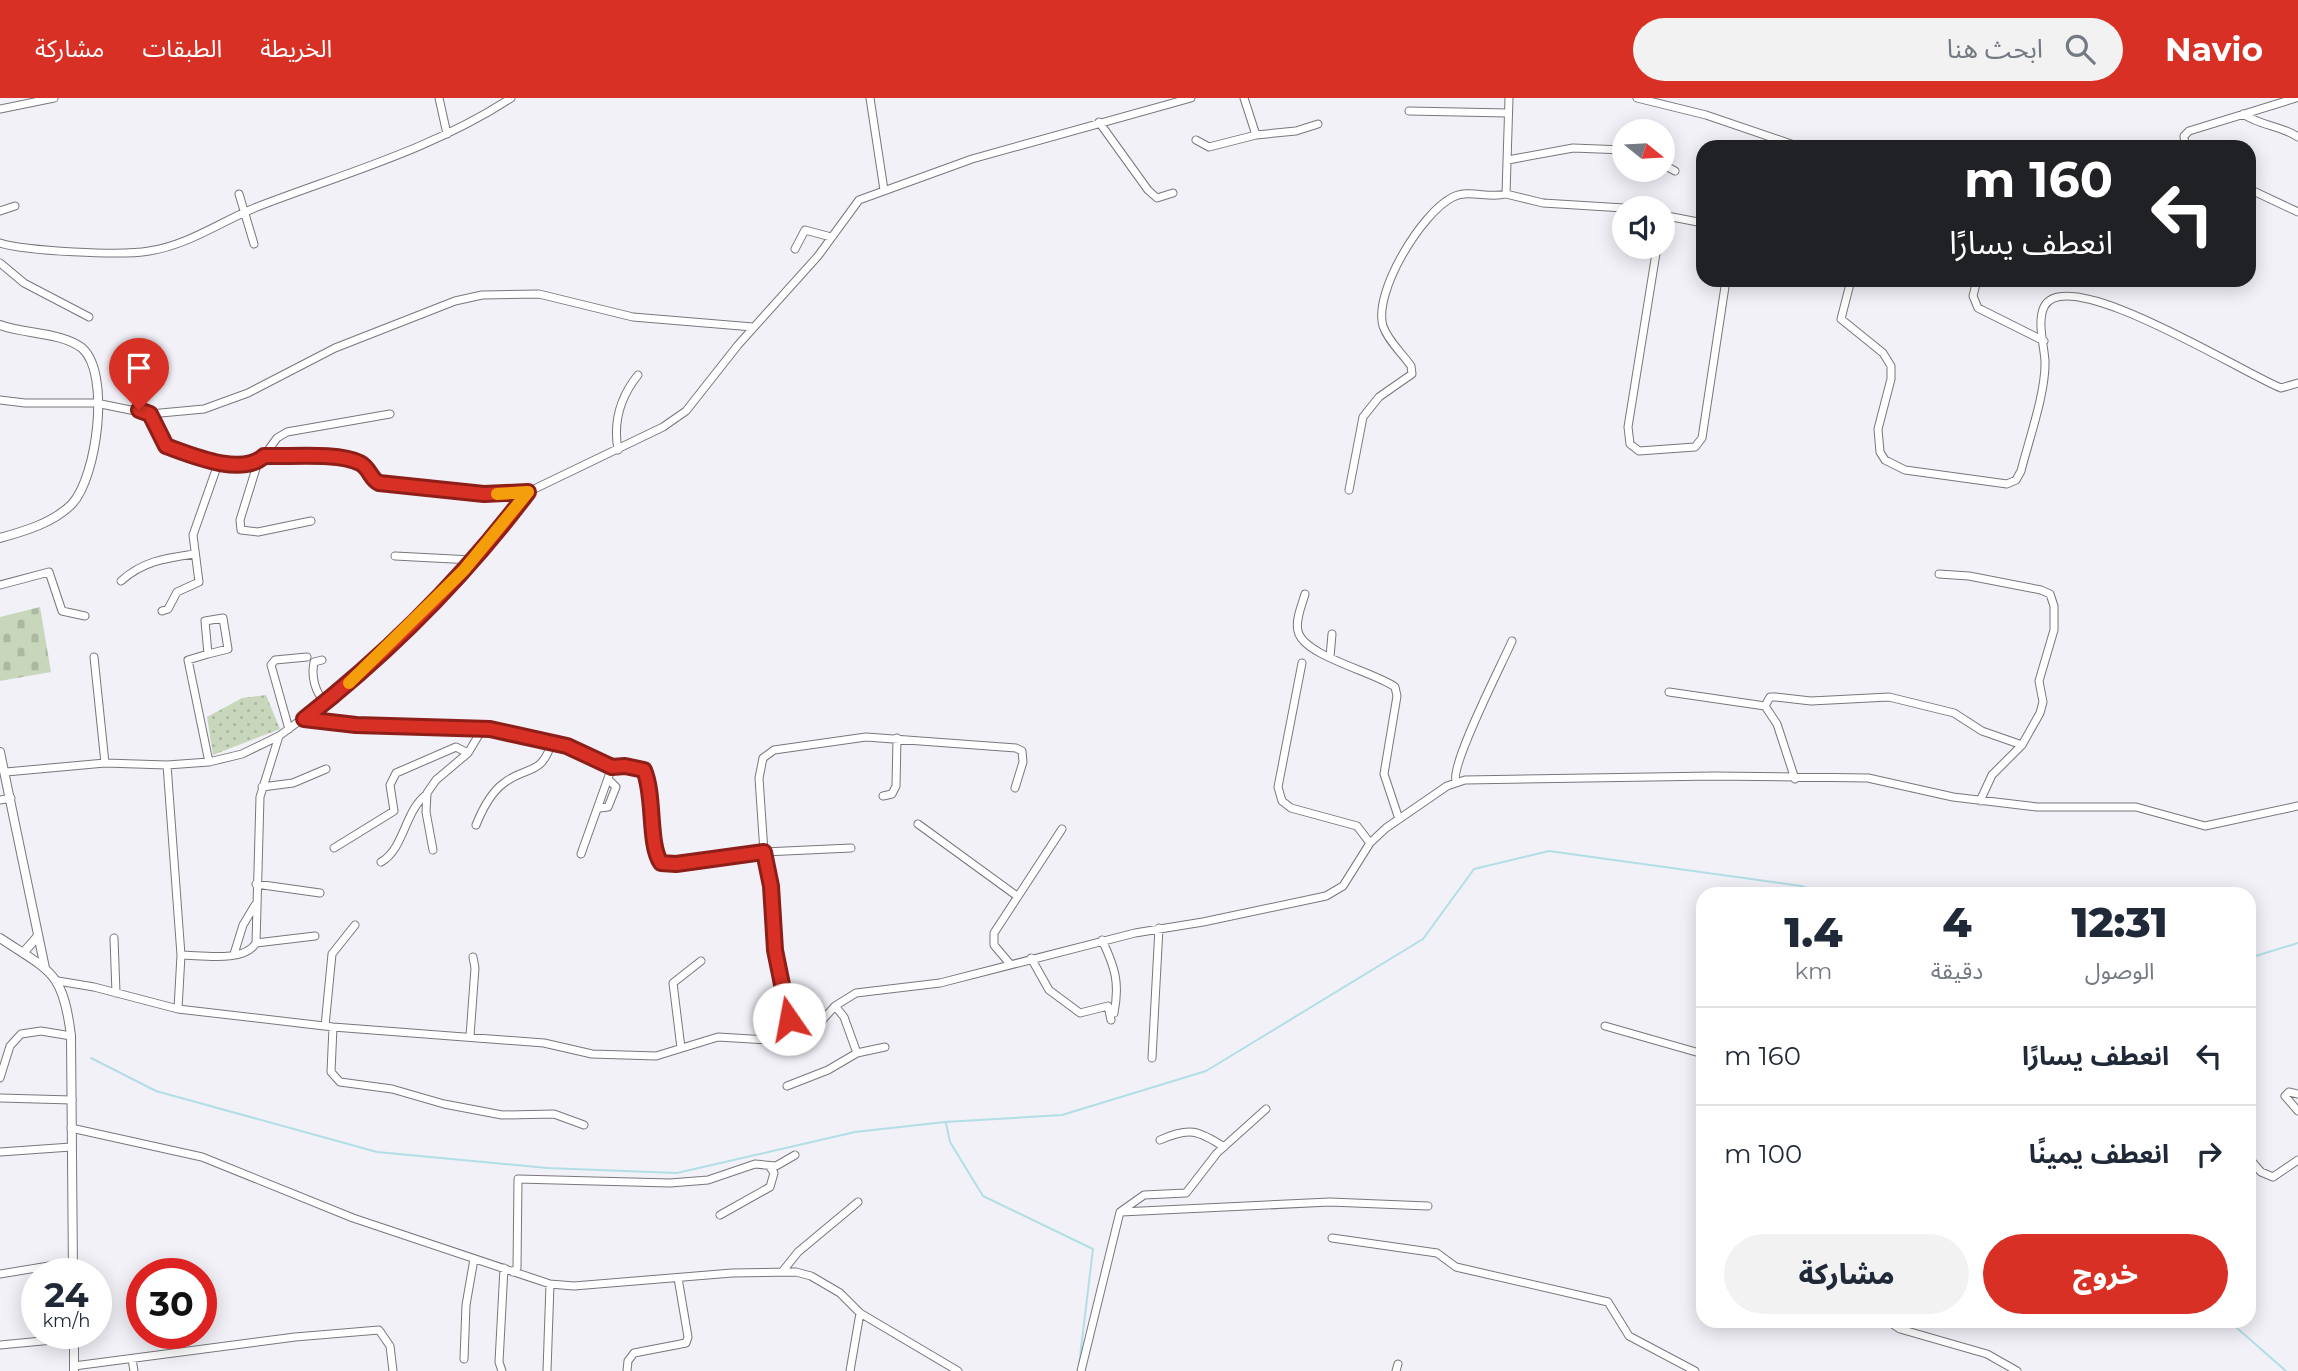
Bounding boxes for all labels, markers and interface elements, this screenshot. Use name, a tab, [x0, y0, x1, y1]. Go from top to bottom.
search box	[1633, 18, 2123, 81]
text: Navio	[2165, 29, 2263, 69]
icon: search	[2061, 30, 2099, 68]
text: ابحث هنا	[1947, 33, 2043, 65]
text: مشاركة	[35, 34, 104, 63]
text: الطبقات	[142, 34, 222, 63]
text: الخريطة	[260, 34, 332, 63]
north arrow	[1612, 119, 1675, 182]
map controls	[1612, 119, 1675, 259]
text: 160 m	[1964, 150, 2113, 209]
icon: left	[2137, 168, 2228, 259]
button: sound	[1612, 196, 1675, 259]
text: انعطف يسارًا	[1949, 223, 2113, 262]
pin	[109, 338, 169, 410]
icon: arrive	[120, 349, 158, 387]
text: 4	[1942, 896, 1972, 948]
text: 12:31	[2071, 896, 2168, 948]
text: 1.4	[1784, 906, 1843, 958]
text: km	[1794, 957, 1832, 985]
text: دقيقة	[1931, 957, 1983, 985]
text: الوصول	[2085, 957, 2155, 985]
position arrow	[752, 982, 826, 1056]
icon: left	[2190, 1037, 2228, 1075]
text: 160 m	[1724, 1040, 1801, 1072]
text: انعطف يسارًا	[2022, 1040, 2169, 1072]
icon: right	[2190, 1135, 2228, 1173]
text: 100 m	[1724, 1138, 1802, 1170]
text: انعطف يمينًا	[2029, 1138, 2169, 1170]
button: مشاركة	[1724, 1234, 1969, 1314]
button: خروج	[1983, 1234, 2228, 1314]
speed limit sign: 30	[126, 1258, 217, 1349]
text: 24	[44, 1273, 89, 1316]
text: km/h	[42, 1310, 91, 1332]

